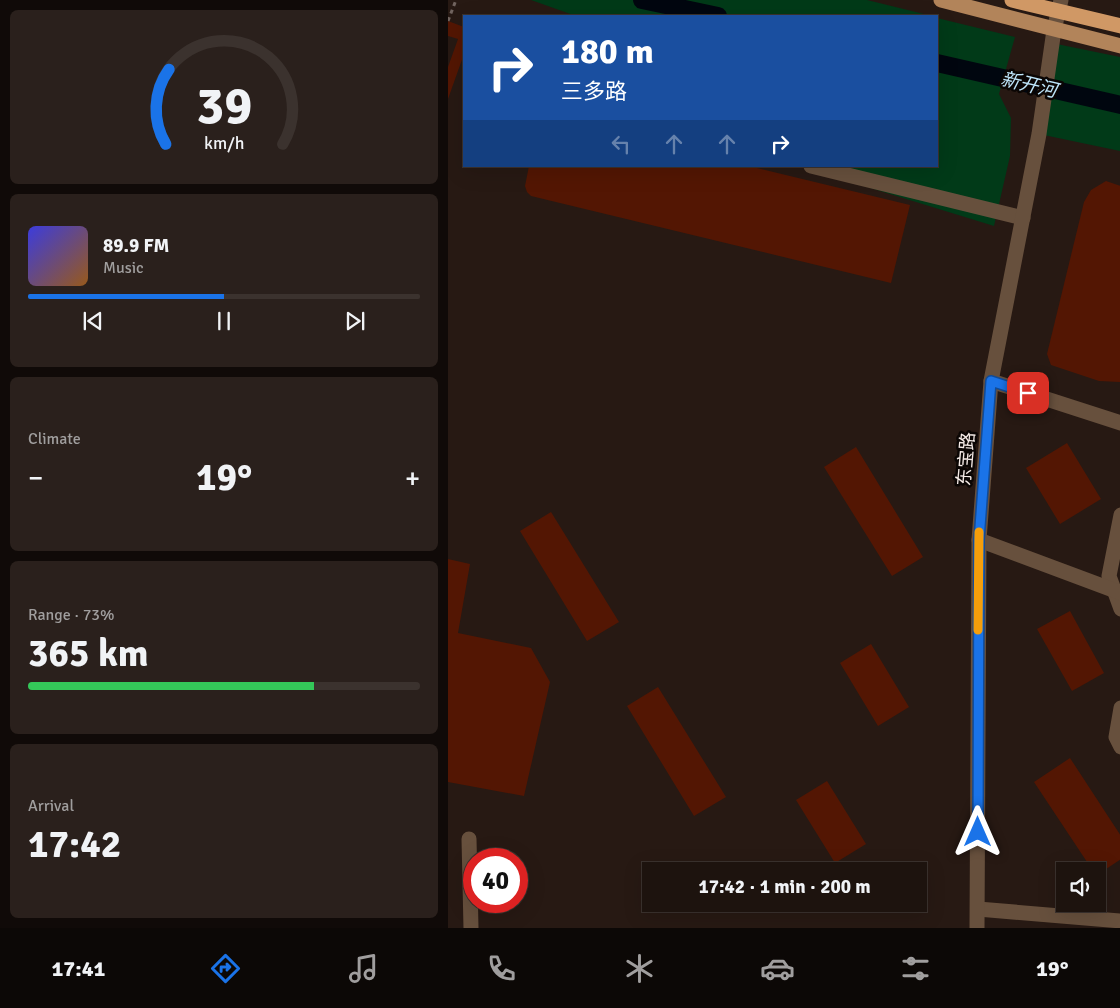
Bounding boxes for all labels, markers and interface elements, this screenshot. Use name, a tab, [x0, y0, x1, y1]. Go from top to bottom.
text: 180 m	[561, 30, 654, 73]
icon: right	[478, 35, 543, 100]
water label: 新开河	[998, 67, 1063, 104]
text: 39	[196, 74, 252, 138]
text: 三多路	[561, 78, 627, 105]
icon: left	[607, 130, 635, 158]
icon: ahead	[660, 130, 688, 158]
icon: ahead	[713, 130, 741, 158]
icon: right	[766, 130, 794, 158]
text: km/h	[204, 132, 244, 154]
text: 89.9 FM	[103, 234, 169, 258]
text: Music	[103, 258, 144, 278]
icon: previous	[79, 307, 107, 335]
icon: pause	[210, 307, 238, 335]
icon: next	[341, 307, 369, 335]
pin	[1007, 372, 1049, 414]
icon: arrive	[1014, 379, 1042, 407]
text: Climate	[28, 429, 81, 449]
street label: 东宝路	[953, 431, 979, 487]
text: 19°	[196, 454, 252, 501]
text: −	[28, 461, 43, 495]
text: +	[405, 461, 420, 495]
text: Range · 73%	[28, 605, 114, 625]
text: 365 km	[28, 630, 149, 677]
text: Arrival	[28, 796, 74, 816]
position arrow	[951, 805, 1003, 857]
text: 17:42	[28, 821, 121, 868]
speed limit sign: 40	[463, 848, 528, 913]
map controls	[1056, 862, 1106, 912]
button: sound	[1056, 862, 1106, 912]
text: 17:42 · 1 min · 200 m	[698, 875, 871, 899]
icon: directions	[208, 951, 243, 986]
icon: music	[346, 951, 381, 986]
icon: phone	[484, 951, 519, 986]
icon: climate	[622, 951, 657, 986]
icon: car	[760, 951, 795, 986]
icon: filters	[898, 951, 933, 986]
text: 17:41	[51, 955, 105, 982]
text: 19°	[1036, 955, 1068, 982]

